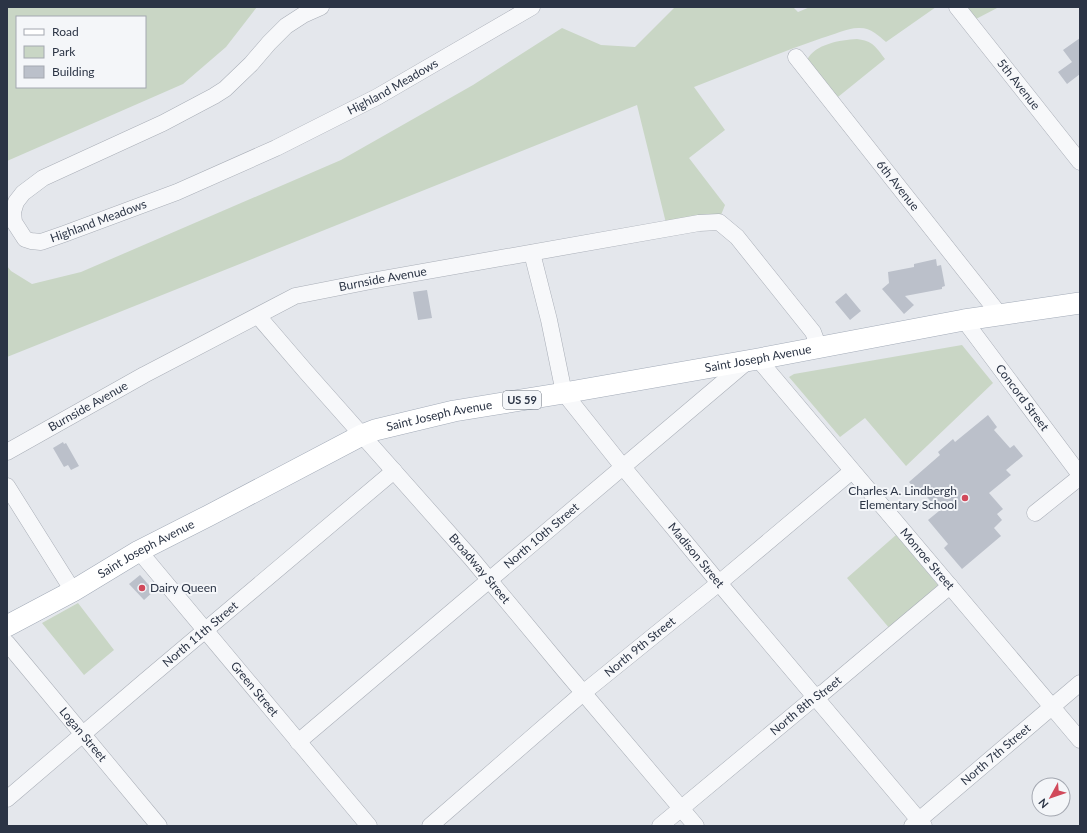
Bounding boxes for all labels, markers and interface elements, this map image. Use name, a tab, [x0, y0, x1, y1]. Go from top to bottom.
legend	[16, 16, 146, 88]
text: Road	[52, 24, 79, 39]
text: Park	[52, 44, 76, 59]
street label: Highland Meadows	[345, 55, 441, 118]
street label: 5th Avenue	[994, 56, 1044, 113]
text: Building	[52, 64, 95, 79]
street label: 6th Avenue	[873, 157, 923, 214]
street label: Highland Meadows	[48, 196, 148, 245]
street label: Burnside Avenue	[338, 263, 428, 294]
street label: Saint Joseph Avenue	[704, 341, 813, 375]
street label: Concord Street	[993, 361, 1053, 434]
street label: Burnside Avenue	[45, 378, 130, 434]
road number: US 59	[503, 391, 541, 409]
street label: Saint Joseph Avenue	[385, 397, 493, 434]
place label: Charles A. Lindbergh Elementary School	[848, 483, 957, 512]
marker: Charles A. Lindbergh Elementary School	[960, 493, 970, 503]
street label: North 10th Street	[500, 499, 582, 572]
street label: Saint Joseph Avenue	[95, 516, 197, 581]
street label: Madison Street	[665, 519, 728, 591]
street label: Monroe Street	[897, 525, 958, 593]
street label: Broadway Street	[446, 530, 514, 607]
place label: Dairy Queen	[150, 580, 217, 595]
marker: Dairy Queen	[137, 583, 147, 593]
street label: North 11th Street	[159, 597, 241, 670]
street label: North 9th Street	[601, 613, 679, 680]
street label: Green Street	[228, 658, 283, 720]
street label: North 8th Street	[767, 672, 845, 738]
street label: Logan Street	[57, 704, 111, 765]
street label: North 7th Street	[957, 720, 1034, 788]
north arrow	[1031, 777, 1071, 817]
text: N	[1035, 796, 1051, 811]

